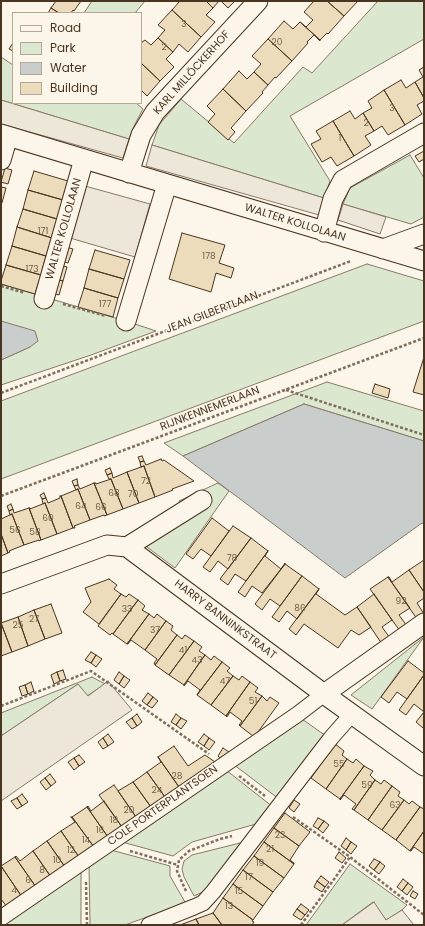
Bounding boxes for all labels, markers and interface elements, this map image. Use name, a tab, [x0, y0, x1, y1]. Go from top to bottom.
legend	[12, 12, 142, 104]
text: Road	[50, 19, 81, 36]
house number: 3	[181, 20, 187, 30]
street label: KARL MILLÖCKERHOF	[151, 28, 233, 118]
house number: 20	[272, 38, 282, 48]
text: Park	[50, 39, 76, 56]
house number: 2	[161, 43, 167, 53]
text: Water	[50, 59, 86, 76]
text: Building	[50, 79, 98, 96]
house number: 3	[389, 104, 395, 114]
house number: 2	[363, 119, 369, 129]
house number: 1	[339, 134, 341, 144]
street label: WALTER KOLLOLAAN	[43, 177, 85, 281]
street label: WALTER KOLLOLAAN	[243, 201, 347, 245]
house number: 171	[38, 227, 48, 237]
house number: 178	[202, 252, 216, 262]
house number: 173	[25, 265, 39, 275]
street label: JEAN GILBERTLAAN	[164, 289, 260, 337]
house number: 177	[99, 300, 111, 310]
street label: RIJNKENNEMERLAAN	[158, 384, 262, 434]
house number: 72	[141, 477, 151, 487]
house number: 68	[108, 489, 120, 499]
house number: 70	[128, 490, 138, 500]
house number: 64	[75, 502, 87, 512]
house number: 66	[95, 503, 107, 513]
house number: 60	[42, 514, 54, 524]
house number: 56	[9, 526, 21, 536]
house number: 58	[29, 528, 41, 538]
house number: 78	[227, 554, 237, 564]
street label: HARRY BANNINKSTRAAT	[171, 577, 279, 663]
house number: 92	[396, 597, 406, 607]
house number: 86	[294, 604, 306, 614]
house number: 33	[122, 605, 132, 615]
house number: 27	[29, 615, 39, 625]
house number: 25	[13, 621, 23, 631]
house number: 37	[150, 626, 160, 636]
house number: 41	[179, 646, 187, 656]
house number: 43	[192, 656, 202, 666]
house number: 47	[220, 677, 230, 687]
house number: 51	[249, 697, 257, 707]
house number: 55	[333, 760, 345, 770]
street label: COLE PORTERPLANTSOEN	[105, 763, 221, 849]
house number: 28	[172, 772, 182, 782]
house number: 59	[361, 781, 373, 791]
house number: 24	[152, 786, 162, 796]
house number: 63	[389, 801, 401, 811]
house number: 20	[124, 806, 134, 816]
house number: 18	[110, 816, 118, 826]
house number: 16	[96, 826, 104, 836]
house number: 23	[275, 831, 285, 841]
house number: 14	[82, 836, 90, 846]
house number: 21	[266, 845, 274, 855]
house number: 12	[67, 846, 75, 856]
house number: 10	[53, 856, 61, 866]
house number: 19	[256, 859, 264, 869]
house number: 8	[39, 866, 45, 876]
house number: 17	[245, 873, 253, 883]
house number: 6	[25, 876, 31, 886]
house number: 4	[11, 886, 17, 896]
house number: 15	[235, 887, 243, 897]
house number: 13	[225, 902, 233, 912]

